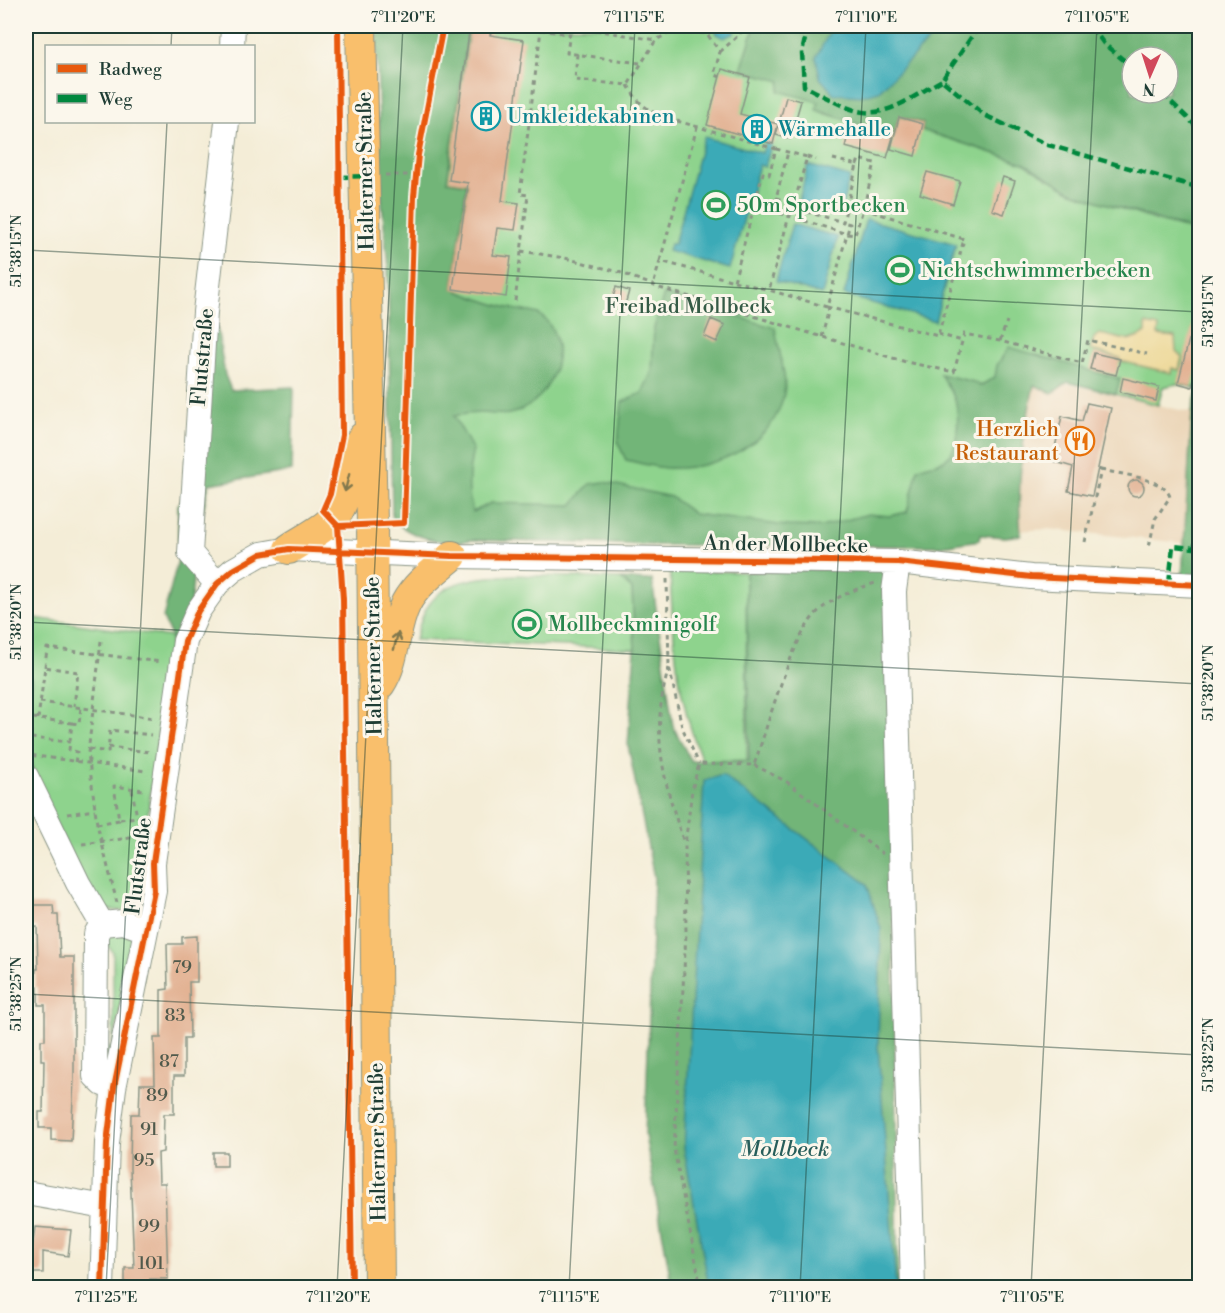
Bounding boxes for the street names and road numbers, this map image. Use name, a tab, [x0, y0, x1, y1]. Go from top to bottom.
street label: Halterner Straße	[352, 91, 380, 251]
street label: Flutstraße	[186, 307, 220, 407]
street label: An der Mollbecke	[702, 531, 868, 559]
street label: Halterner Straße	[360, 576, 388, 736]
street label: Flutstraße	[120, 816, 158, 916]
street label: Halterner Straße	[364, 1062, 392, 1222]

